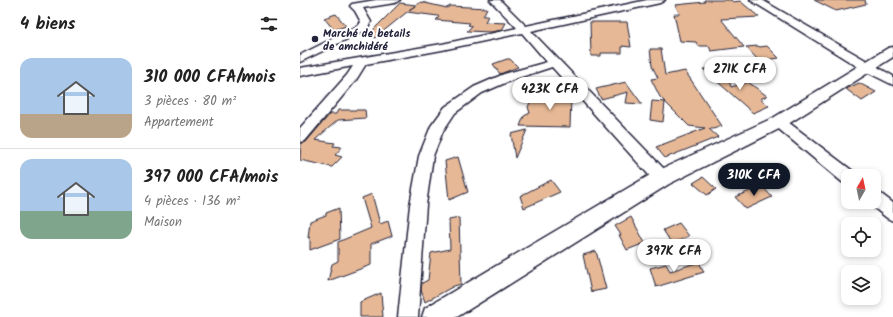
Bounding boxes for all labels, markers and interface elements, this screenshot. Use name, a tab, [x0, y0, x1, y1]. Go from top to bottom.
text: 4 biens	[20, 11, 76, 38]
icon: filters	[258, 13, 280, 35]
place label: Marché de betails de amchidéré	[323, 25, 411, 56]
marker: Marché de betails de amchidéré	[310, 34, 320, 44]
pin: 271K CFA	[699, 57, 781, 91]
text: 271K CFA	[713, 59, 767, 80]
text: 310 000 CFA/mois	[144, 64, 276, 91]
icon: home	[52, 74, 100, 122]
pin: 423K CFA	[509, 77, 591, 111]
text: 423K CFA	[521, 79, 579, 100]
text: 3 pièces · 80 m²	[144, 91, 236, 112]
text: Appartement	[144, 112, 214, 133]
pin: 310K CFA	[713, 163, 795, 197]
text: 397 000 CFA/mois	[144, 164, 278, 191]
text: 310K CFA	[727, 165, 781, 186]
north arrow	[841, 169, 881, 209]
map controls	[841, 169, 881, 305]
icon: home	[52, 175, 100, 223]
text: 4 pièces · 136 m²	[144, 191, 240, 212]
text: Maison	[144, 212, 182, 233]
button: locate	[841, 217, 881, 257]
pin: 397K CFA	[633, 239, 715, 273]
text: 397K CFA	[646, 241, 702, 262]
button: layers	[841, 265, 881, 305]

